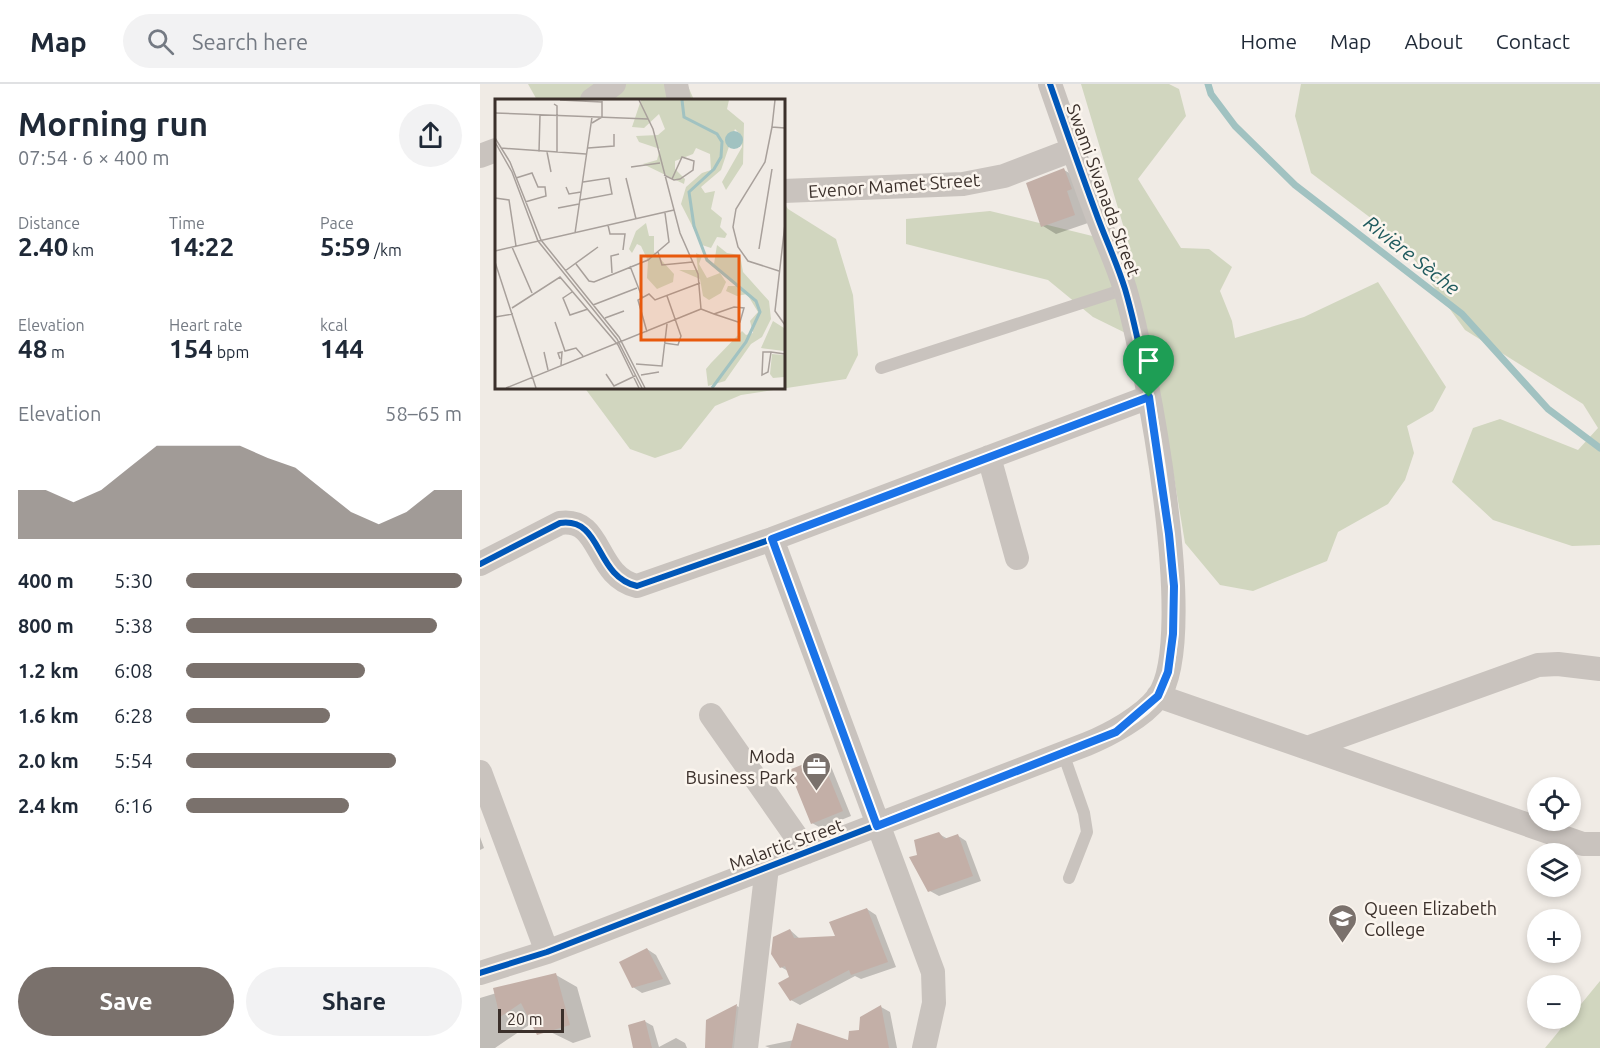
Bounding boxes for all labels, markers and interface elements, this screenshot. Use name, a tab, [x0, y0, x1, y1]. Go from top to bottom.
search box	[123, 14, 543, 68]
icon: search	[144, 25, 177, 58]
text: Map	[30, 26, 87, 57]
text: Search here	[192, 29, 308, 54]
text: Home	[1240, 29, 1297, 53]
text: Map	[1330, 29, 1371, 53]
text: About	[1404, 29, 1463, 53]
text: Contact	[1496, 29, 1570, 53]
inset map	[495, 99, 784, 388]
street label: Swami Sivanada Street	[1063, 101, 1145, 279]
button: share	[399, 104, 462, 167]
text: Morning run	[18, 105, 208, 142]
text: 07:54 · 6 × 400 m	[18, 146, 170, 169]
street label: Evenor Mamet Street	[807, 169, 981, 201]
water label: Rivière Sèche	[1360, 211, 1464, 299]
text: Distance	[18, 214, 80, 232]
text: Time	[169, 214, 205, 232]
text: Pace	[320, 214, 354, 232]
text: 2.40	[18, 232, 68, 261]
text: 14:22	[169, 232, 234, 261]
text: 5:59	[320, 232, 370, 261]
text: km	[68, 241, 94, 259]
text: /km	[370, 241, 402, 259]
text: Elevation	[18, 316, 85, 334]
text: Heart rate	[169, 316, 243, 334]
text: kcal	[320, 316, 348, 334]
text: 48	[18, 334, 47, 363]
text: 154	[169, 334, 213, 363]
text: 144	[320, 334, 364, 363]
pin	[1123, 335, 1174, 397]
text: m	[47, 343, 65, 361]
text: bpm	[213, 343, 249, 361]
icon: arrive	[1132, 344, 1165, 377]
text: Elevation	[18, 402, 101, 425]
text: 58–65 m	[385, 402, 462, 425]
text: 400 m	[18, 569, 74, 592]
text: 5:30	[114, 569, 153, 592]
text: 800 m	[18, 614, 74, 637]
text: 5:38	[114, 614, 153, 637]
text: 1.2 km	[18, 659, 79, 682]
text: 6:08	[114, 659, 153, 682]
text: 1.6 km	[18, 704, 79, 727]
text: 6:28	[114, 704, 153, 727]
place label: Moda Business Park	[685, 746, 795, 787]
text: 2.0 km	[18, 749, 79, 772]
text: 5:54	[114, 749, 153, 772]
office icon: Moda Business Park	[800, 750, 832, 792]
map controls	[1527, 777, 1581, 1029]
button: locate	[1527, 777, 1581, 831]
text: 2.4 km	[18, 794, 79, 817]
text: 6:16	[114, 794, 153, 817]
street label: Malartic Street	[726, 814, 846, 874]
button: layers	[1527, 843, 1581, 897]
place label: Queen Elizabeth College	[1364, 898, 1497, 939]
school or university icon: Queen Elizabeth College	[1327, 902, 1359, 944]
button: +	[1527, 909, 1581, 963]
button: Save	[18, 967, 234, 1036]
button: Share	[246, 967, 462, 1036]
button: −	[1527, 975, 1581, 1029]
scale bar	[498, 1006, 564, 1034]
text: 20 m	[507, 1010, 543, 1028]

